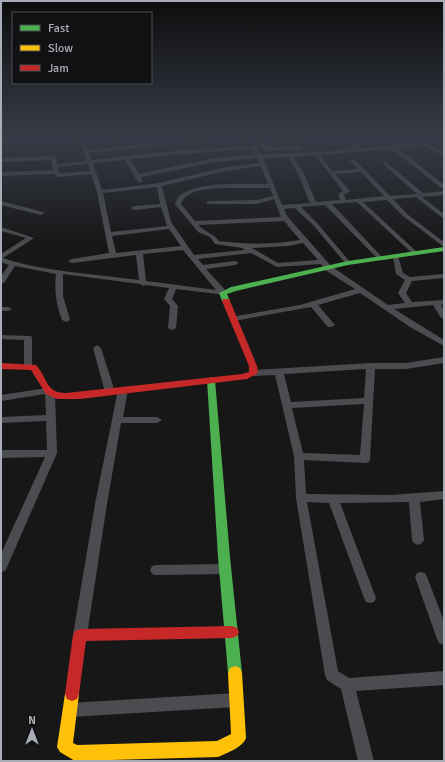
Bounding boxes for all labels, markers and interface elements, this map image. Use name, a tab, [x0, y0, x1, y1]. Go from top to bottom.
legend	[12, 12, 152, 84]
text: Fast	[48, 21, 69, 36]
text: Slow	[48, 41, 73, 56]
text: Jam	[48, 61, 69, 76]
north arrow	[12, 710, 52, 750]
text: N	[28, 714, 36, 727]

